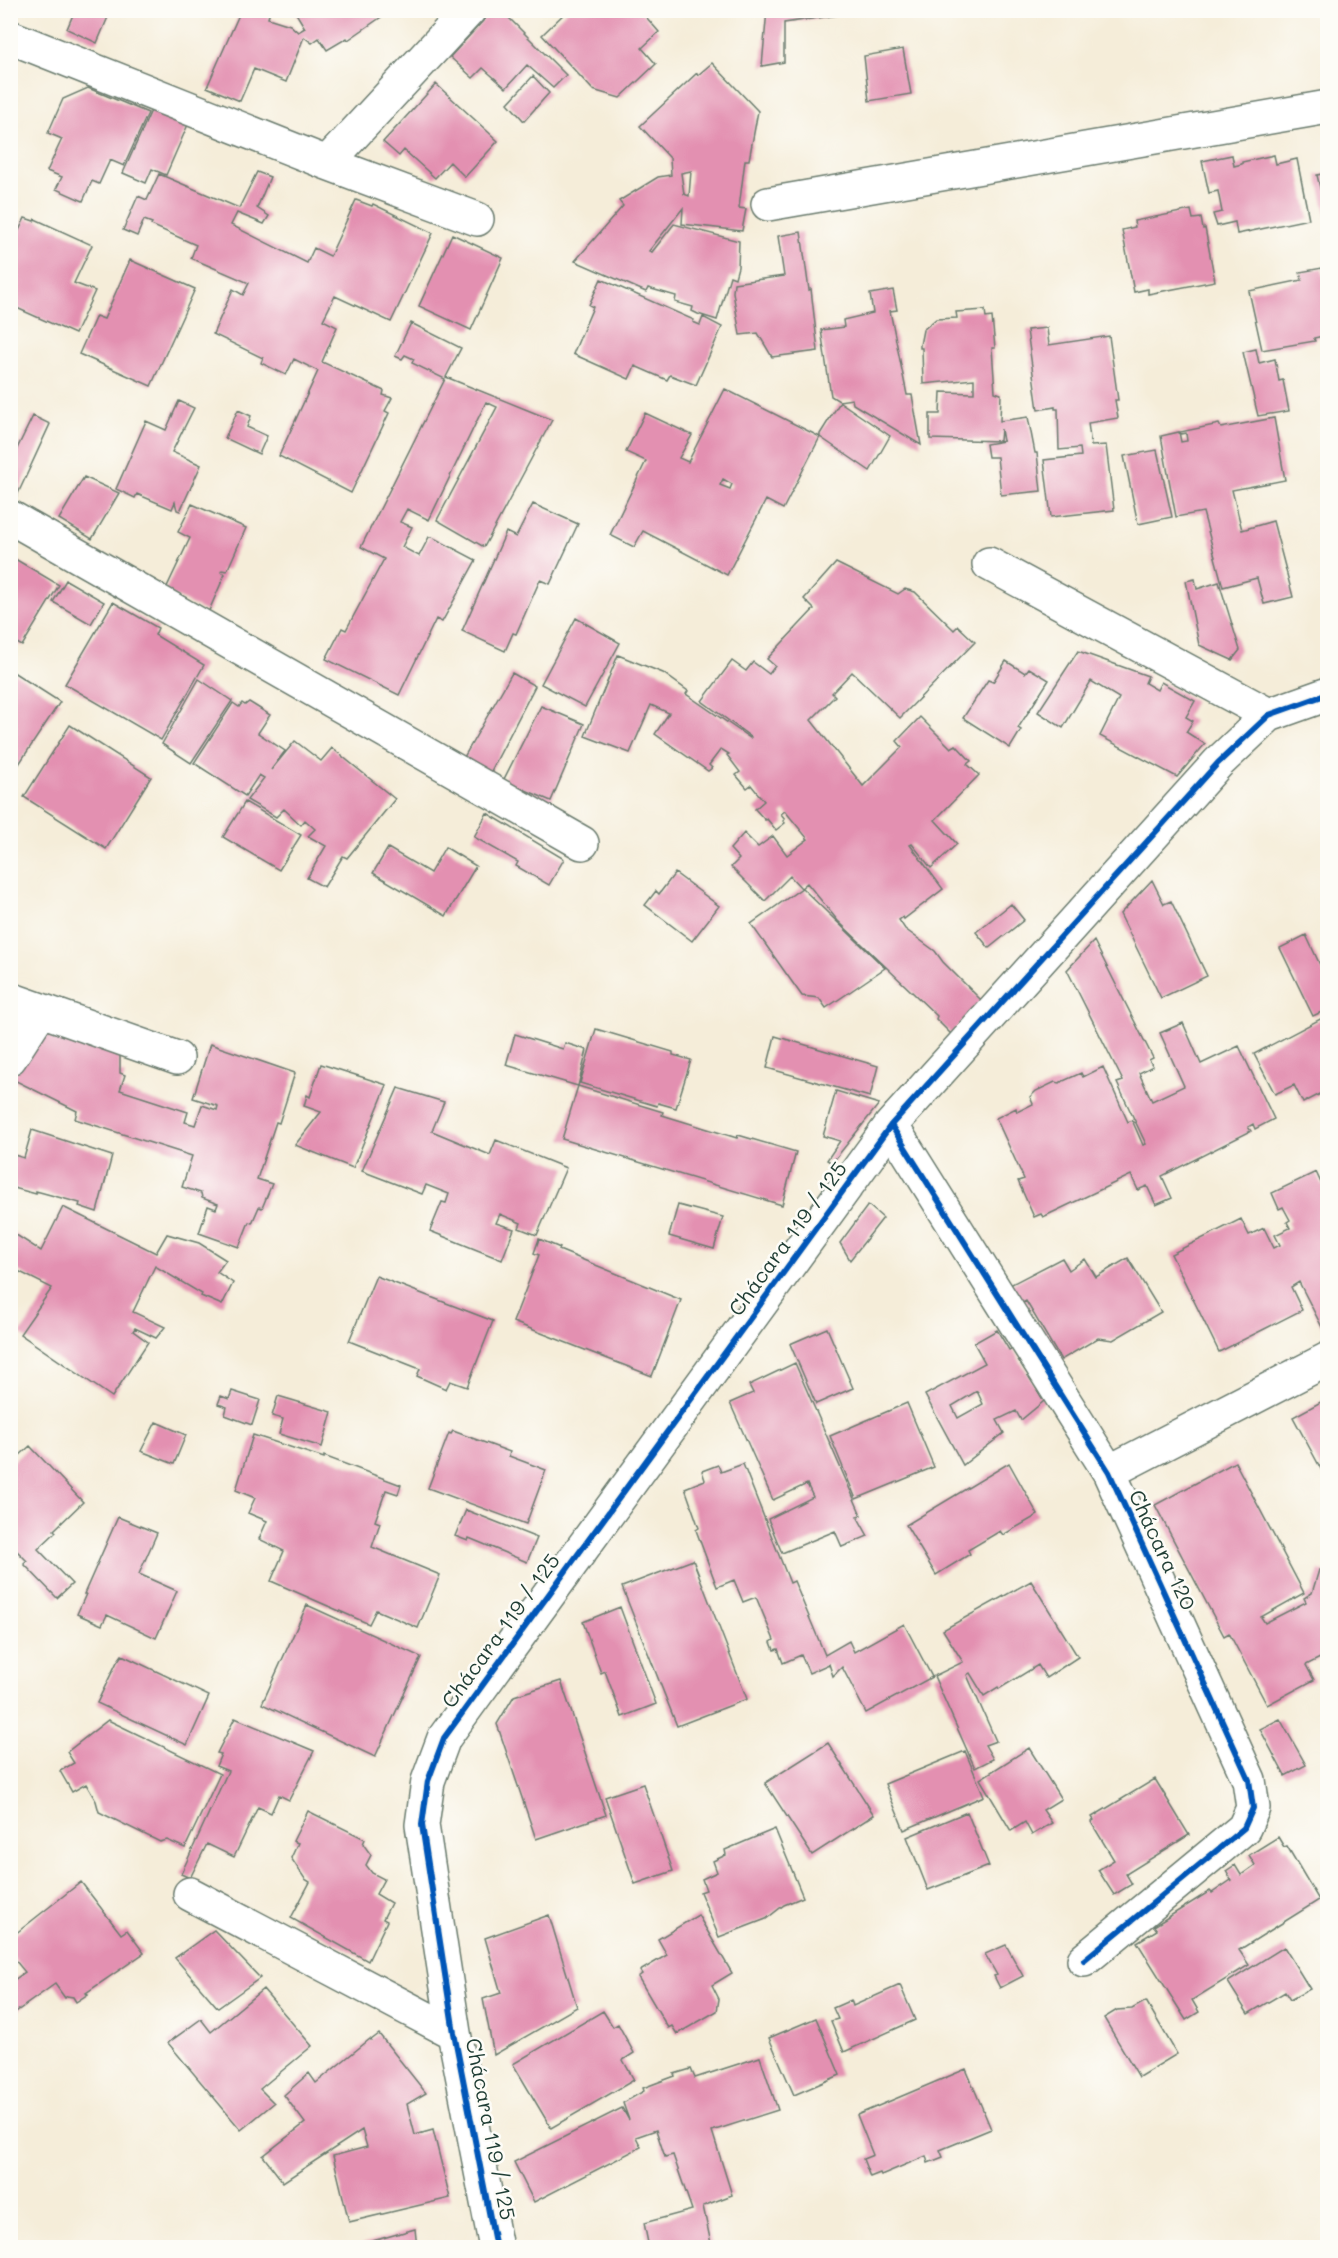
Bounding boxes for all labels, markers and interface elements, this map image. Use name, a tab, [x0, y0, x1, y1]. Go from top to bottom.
street label: Chácara 119 / 125	[722, 1155, 852, 1321]
street label: Chácara 120	[1124, 1485, 1203, 1614]
street label: Chácara 119 / 125	[435, 1547, 565, 1713]
street label: Chácara 119 / 125	[461, 2035, 522, 2222]

